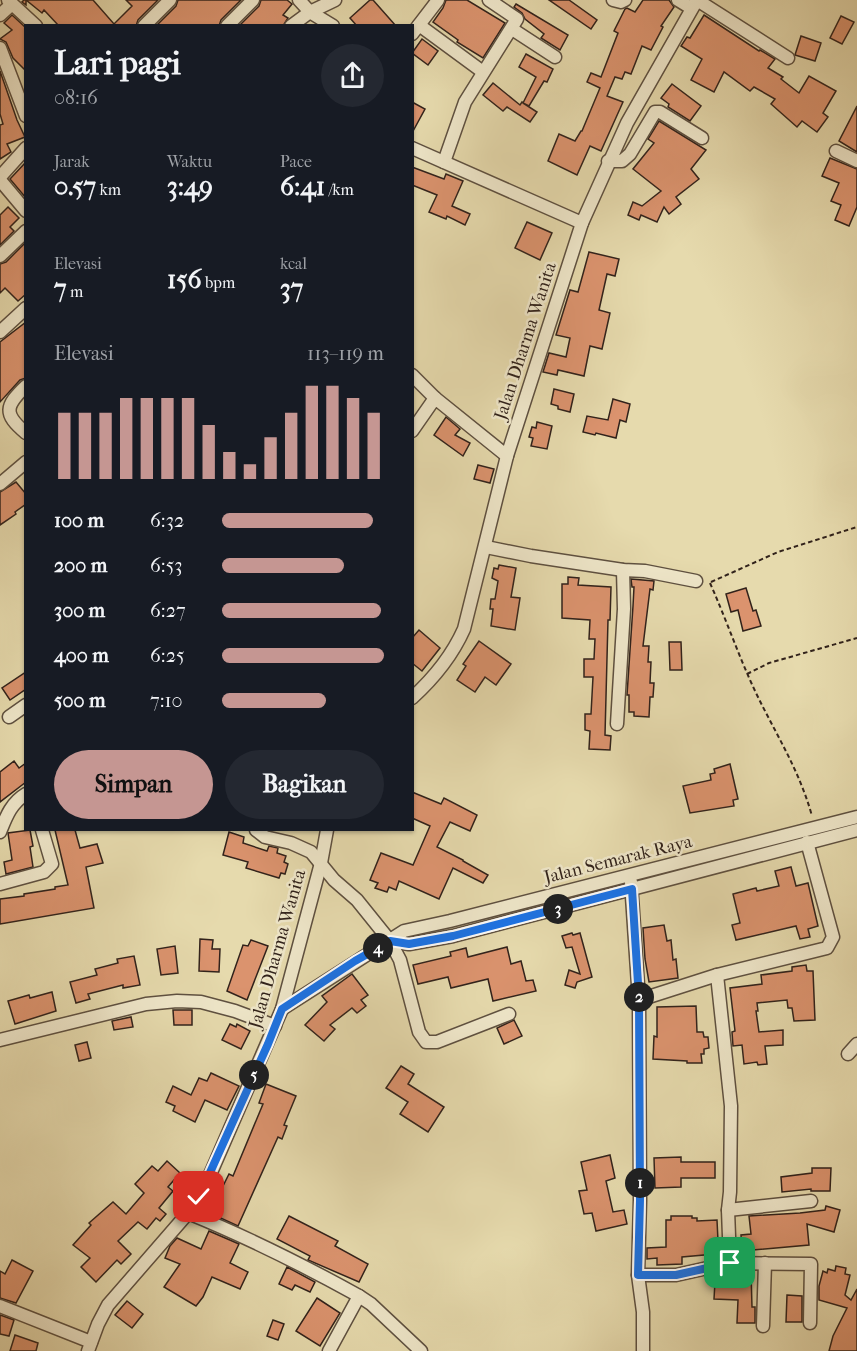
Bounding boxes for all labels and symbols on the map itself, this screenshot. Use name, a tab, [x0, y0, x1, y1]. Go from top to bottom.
street label: Jalan Dharma Wanita	[489, 259, 561, 425]
street label: Jalan Semarak Raya	[540, 831, 695, 889]
street label: Jalan Dharma Wanita	[244, 867, 310, 1033]
pin: 3	[543, 894, 573, 924]
pin: 4	[363, 933, 393, 963]
pin: 2	[624, 982, 654, 1012]
pin: 5	[239, 1060, 269, 1090]
pin: 1	[625, 1168, 655, 1198]
pin	[173, 1171, 224, 1222]
pin	[704, 1237, 755, 1288]

